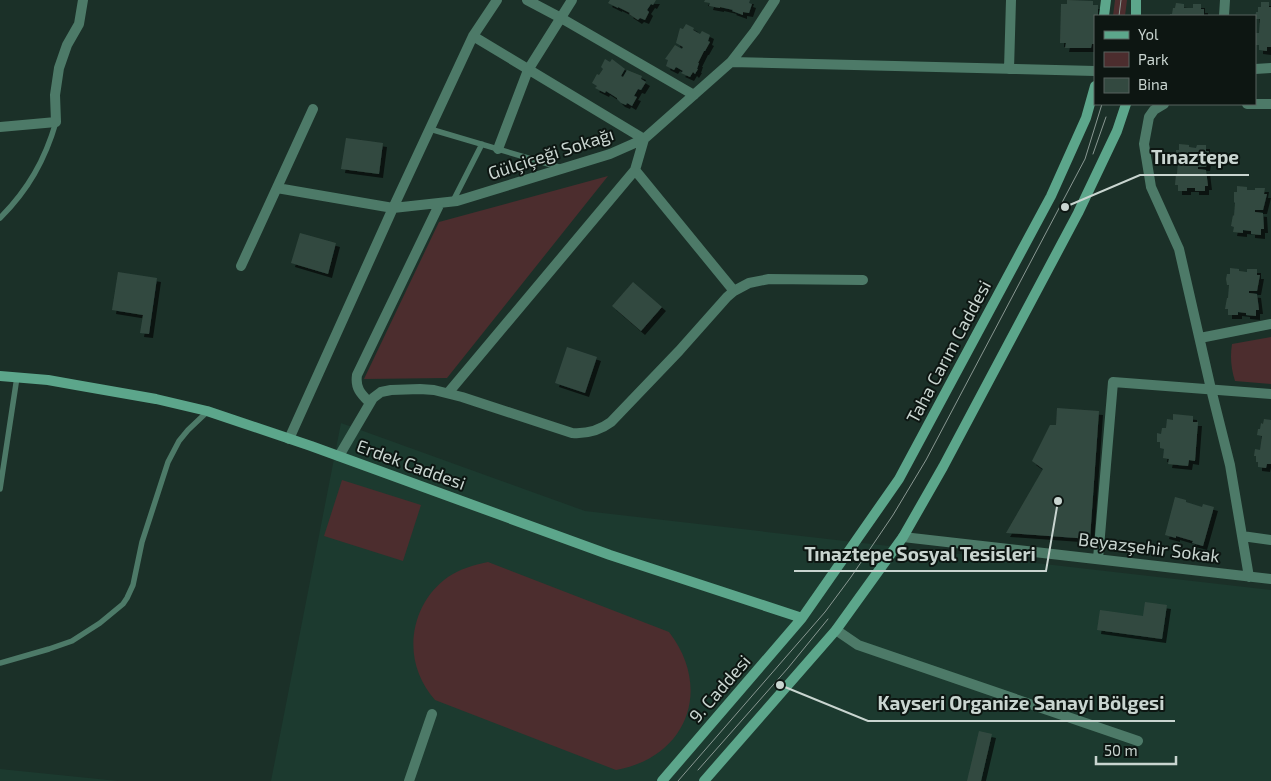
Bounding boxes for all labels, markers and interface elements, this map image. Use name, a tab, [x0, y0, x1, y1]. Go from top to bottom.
legend	[1094, 15, 1256, 105]
text: Yol	[1138, 25, 1159, 43]
text: Park	[1138, 50, 1169, 68]
text: Bina	[1138, 75, 1168, 93]
street label: Gülçiçeği Sokağı	[485, 122, 617, 185]
callout: Tınaztepe	[1140, 141, 1249, 175]
text: Tınaztepe	[1151, 145, 1239, 168]
street label: Taha Carım Caddesi	[901, 276, 995, 427]
street label: Erdek Caddesi	[354, 434, 469, 494]
street label: Beyazşehir Sokak	[1077, 527, 1221, 568]
callout: Tınaztepe Sosyal Tesisleri	[794, 537, 1046, 571]
text: Tınaztepe Sosyal Tesisleri	[804, 542, 1036, 566]
street label: 9. Caddesi	[684, 650, 755, 727]
callout: Kayseri Organize Sanayi Bölgesi	[868, 687, 1175, 721]
text: Kayseri Organize Sanayi Bölgesi	[878, 691, 1164, 715]
scale bar	[1096, 734, 1176, 766]
text: 50 m	[1104, 741, 1138, 759]

